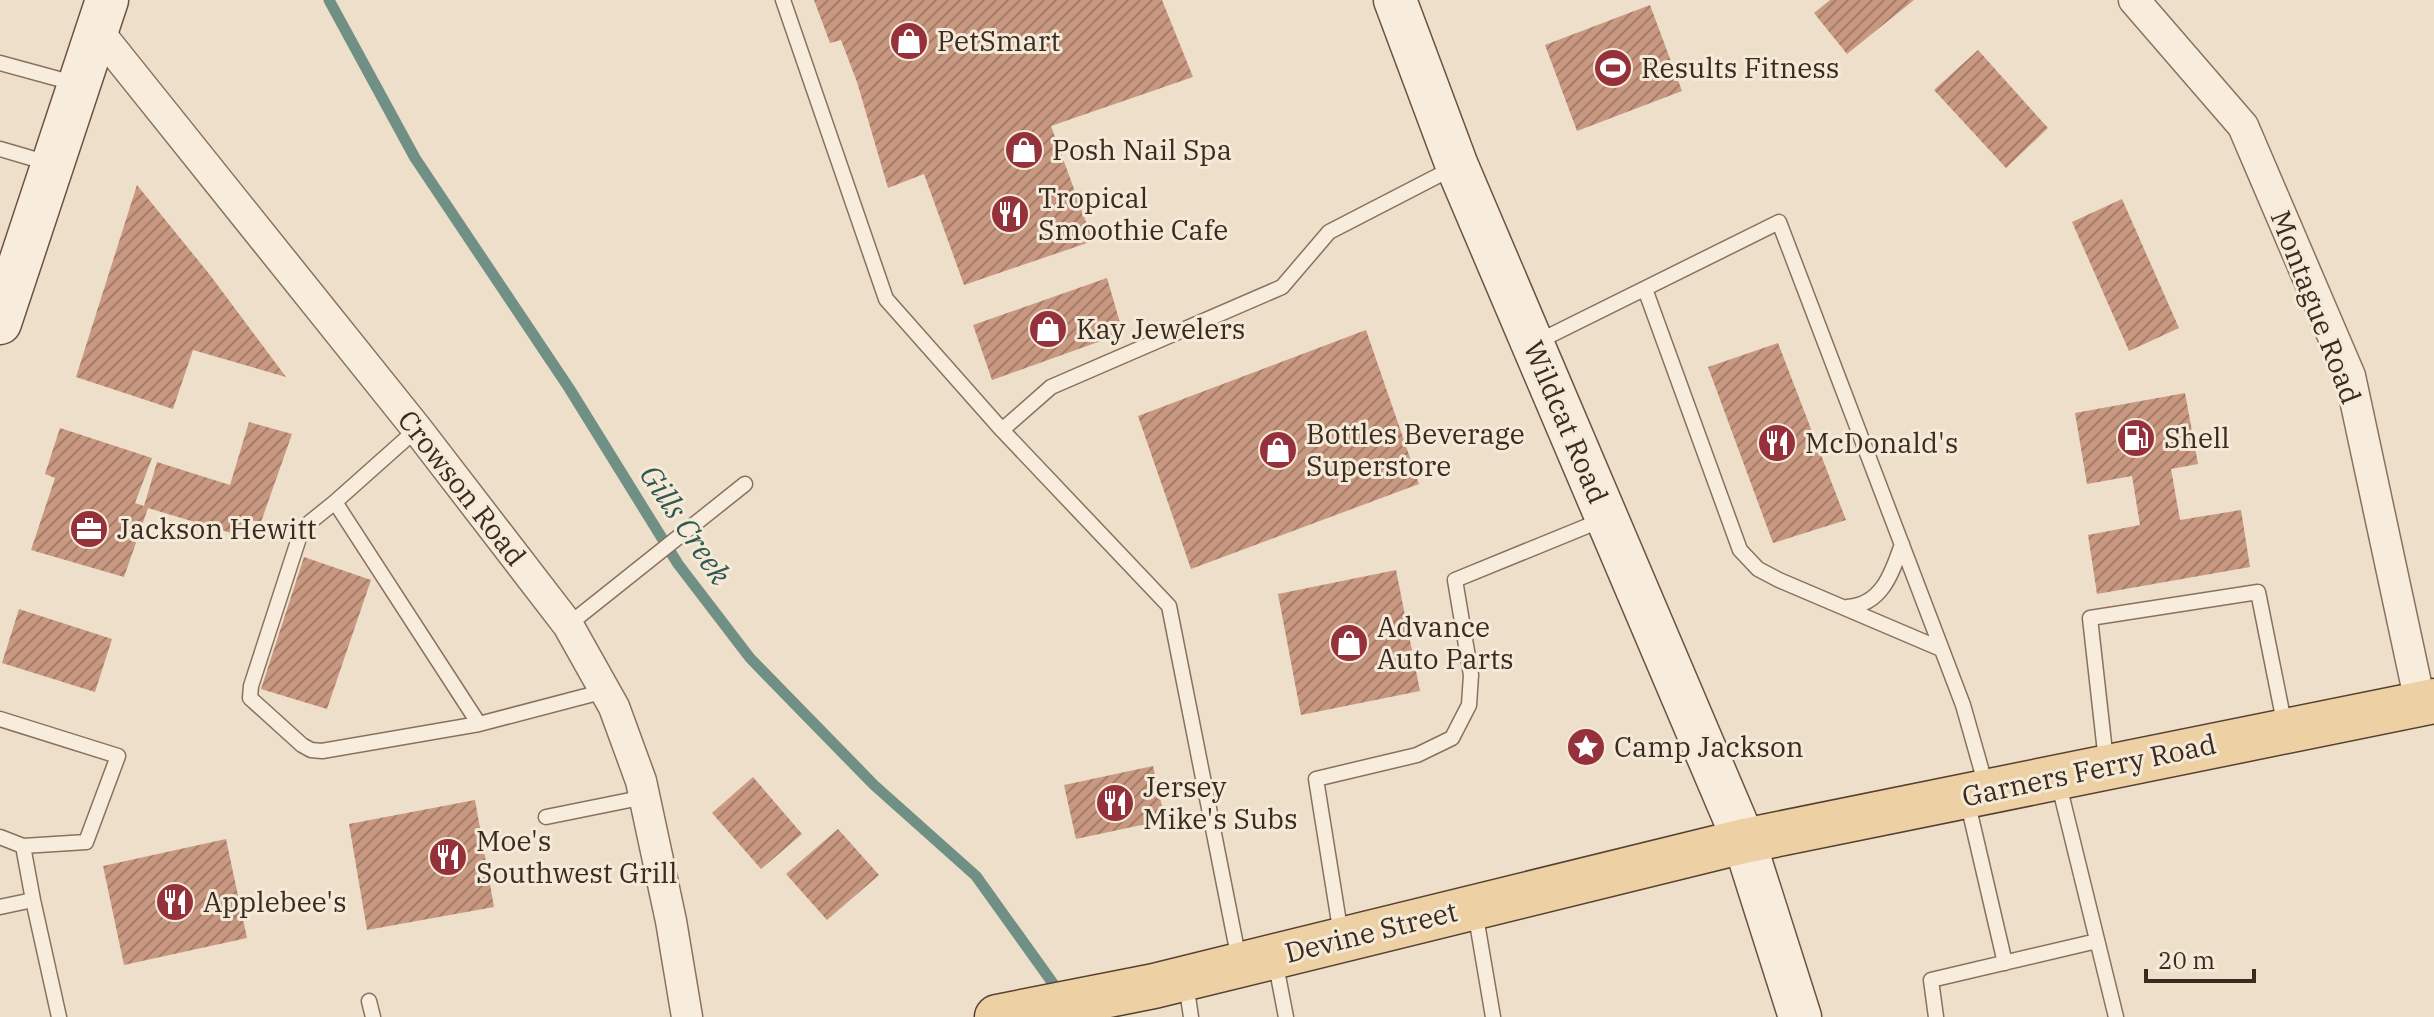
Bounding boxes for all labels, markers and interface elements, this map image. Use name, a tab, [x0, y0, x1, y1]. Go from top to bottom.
shop icon: PetSmart	[888, 20, 930, 62]
place label: PetSmart	[937, 22, 1061, 59]
sports icon: Results Fitness	[1592, 47, 1634, 89]
place label: Results Fitness	[1641, 49, 1839, 86]
shop icon: Posh Nail Spa	[1003, 129, 1045, 171]
place label: Posh Nail Spa	[1052, 131, 1232, 168]
place label: Tropical Smoothie Cafe	[1038, 179, 1228, 248]
restaurant icon: Tropical Smoothie Cafe	[989, 193, 1031, 235]
street label: Montague Road	[2263, 205, 2370, 409]
shop icon: Kay Jewelers	[1027, 308, 1069, 350]
place label: Kay Jewelers	[1076, 310, 1245, 347]
street label: Wildcat Road	[1516, 335, 1617, 509]
street label: Crowson Road	[390, 402, 535, 573]
place label: Bottles Beverage Superstore	[1306, 415, 1525, 484]
fuel station icon: Shell	[2115, 417, 2157, 459]
place label: Shell	[2164, 419, 2230, 456]
restaurant icon: McDonald's	[1756, 422, 1798, 464]
place label: McDonald's	[1805, 424, 1958, 461]
shop icon: Bottles Beverage Superstore	[1257, 429, 1299, 471]
water label: Gills Creek	[632, 457, 741, 592]
office icon: Jackson Hewitt	[68, 508, 110, 550]
place label: Jackson Hewitt	[117, 510, 317, 547]
place label: Advance Auto Parts	[1377, 608, 1514, 677]
shop icon: Advance Auto Parts	[1328, 622, 1370, 664]
street label: Garners Ferry Road	[1958, 724, 2219, 815]
place icon: Camp Jackson	[1565, 726, 1607, 768]
place label: Camp Jackson	[1614, 728, 1804, 765]
place label: Jersey Mike's Subs	[1143, 768, 1298, 837]
restaurant icon: Jersey Mike's Subs	[1094, 782, 1136, 824]
place label: Moe's Southwest Grill	[476, 822, 677, 891]
restaurant icon: Moe's Southwest Grill	[427, 836, 469, 878]
restaurant icon: Applebee's	[154, 881, 196, 923]
place label: Applebee's	[203, 883, 347, 920]
street label: Devine Street	[1281, 892, 1461, 971]
scale bar	[2146, 933, 2254, 983]
text: 20 m	[2158, 944, 2215, 976]

